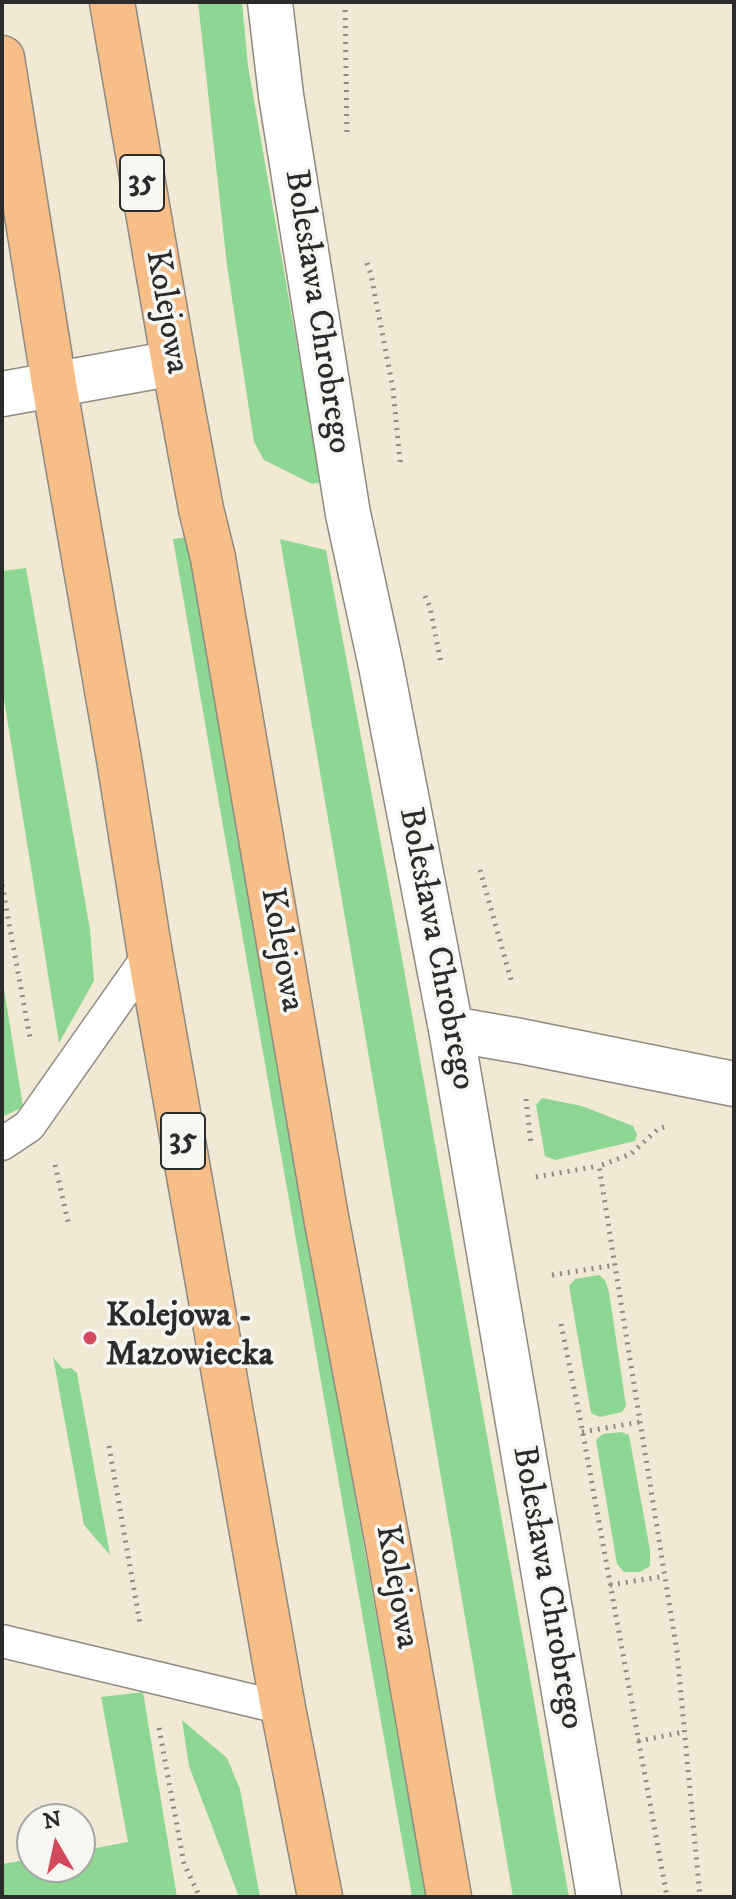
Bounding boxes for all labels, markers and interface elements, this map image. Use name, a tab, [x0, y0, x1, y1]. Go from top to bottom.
road number: 35	[120, 155, 164, 211]
street label: Bolesława Chrobrego	[273, 167, 359, 457]
street label: Kolejowa	[134, 247, 196, 377]
street label: Bolesława Chrobrego	[388, 804, 482, 1094]
street label: Kolejowa	[249, 885, 311, 1015]
road number: 35	[161, 1113, 205, 1169]
place label: Kolejowa - Mazowiecka	[106, 1298, 273, 1378]
marker: Kolejowa - Mazowiecka	[81, 1329, 99, 1347]
street label: Bolesława Chrobrego	[501, 1443, 591, 1733]
street label: Kolejowa	[364, 1522, 426, 1652]
north arrow	[16, 1803, 96, 1883]
text: N	[41, 1806, 64, 1836]

